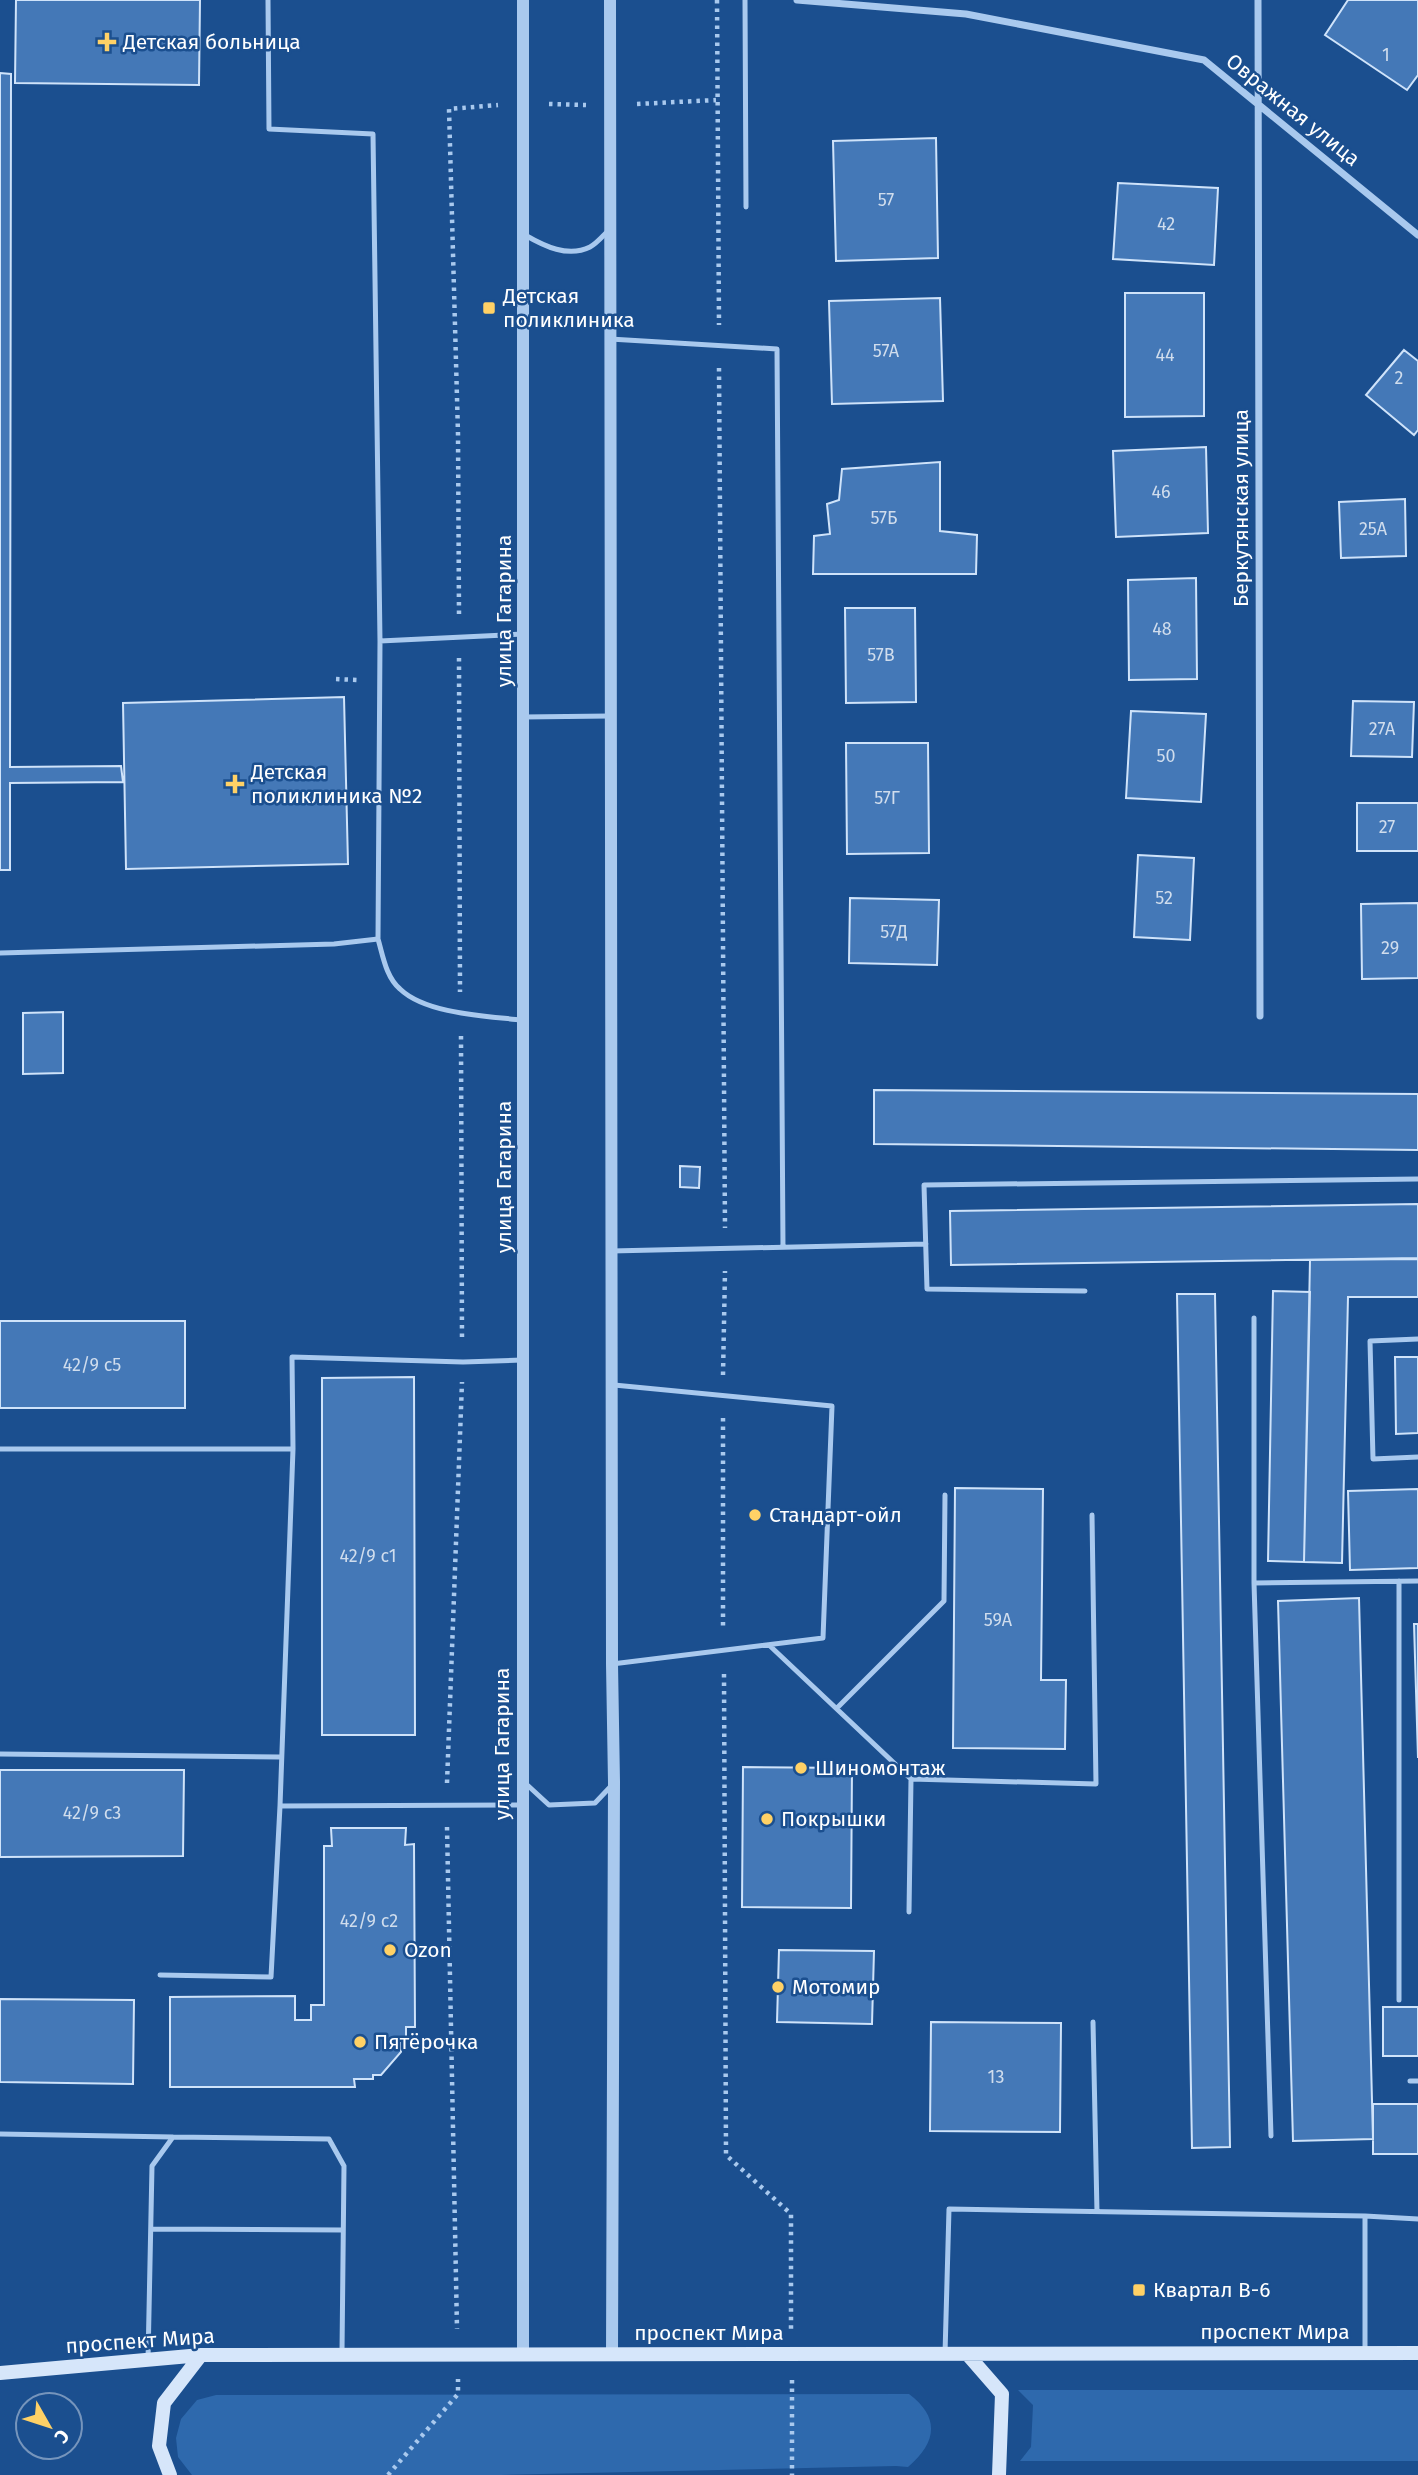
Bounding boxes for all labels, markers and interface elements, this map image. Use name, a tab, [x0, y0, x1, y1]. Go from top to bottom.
place label: Детская больница	[122, 29, 301, 55]
marker: Детская больница	[97, 32, 117, 52]
house number: 1	[1382, 44, 1390, 66]
street label: Овражная улица	[1221, 48, 1365, 172]
house number: 57	[878, 189, 894, 211]
house number: 42	[1157, 213, 1175, 235]
place label: Детская поликлиника	[502, 283, 635, 333]
marker: Детская поликлиника	[481, 300, 497, 316]
house number: 57А	[873, 340, 900, 362]
house number: 44	[1155, 344, 1175, 366]
house number: 2	[1395, 367, 1404, 389]
street label: Беркутянская улица	[1228, 409, 1254, 607]
house number: 46	[1151, 481, 1171, 503]
house number: 57Б	[871, 507, 898, 529]
house number: 25А	[1359, 518, 1388, 540]
street label: улица Гагарина	[491, 535, 517, 687]
house number: 48	[1152, 618, 1172, 640]
house number: 57В	[867, 644, 895, 666]
house number: 27А	[1369, 718, 1396, 740]
house number: 50	[1156, 745, 1176, 767]
place label: Детская поликлиника №2	[250, 759, 422, 809]
marker: Детская поликлиника №2	[225, 774, 245, 794]
house number: 57Г	[874, 787, 900, 809]
house number: 27	[1379, 816, 1395, 838]
house number: 52	[1155, 887, 1173, 909]
house number: 57Д	[880, 921, 908, 943]
house number: 29	[1381, 937, 1399, 959]
street label: улица Гагарина	[491, 1101, 517, 1253]
house number: 42/9 с5	[63, 1354, 121, 1376]
place label: Стандарт-ойл	[769, 1502, 902, 1528]
marker: Стандарт-ойл	[747, 1507, 763, 1523]
house number: 42/9 с1	[339, 1545, 397, 1567]
house number: 59А	[984, 1609, 1013, 1631]
street label: улица Гагарина	[489, 1668, 515, 1820]
place label: Шиномонтаж	[815, 1755, 946, 1781]
marker: Шиномонтаж	[793, 1760, 809, 1776]
house number: 42/9 с3	[63, 1802, 121, 1824]
place label: Покрышки	[781, 1806, 886, 1832]
marker: Покрышки	[759, 1811, 775, 1827]
house number: 42/9 с2	[340, 1910, 398, 1932]
place label: Ozon	[404, 1937, 452, 1963]
marker: Ozon	[382, 1942, 398, 1958]
place label: Мотомир	[792, 1974, 880, 2000]
marker: Мотомир	[770, 1979, 786, 1995]
place label: Пятёрочка	[374, 2029, 478, 2055]
marker: Пятёрочка	[352, 2034, 368, 2050]
house number: 13	[988, 2066, 1004, 2088]
place label: Квартал В-6	[1153, 2277, 1271, 2303]
marker: Квартал В-6	[1131, 2282, 1147, 2298]
street label: проспект Мира	[1200, 2319, 1350, 2345]
street label: проспект Мира	[634, 2320, 784, 2346]
street label: проспект Мира	[64, 2323, 216, 2359]
north arrow	[14, 2391, 84, 2461]
text: С	[49, 2425, 74, 2448]

